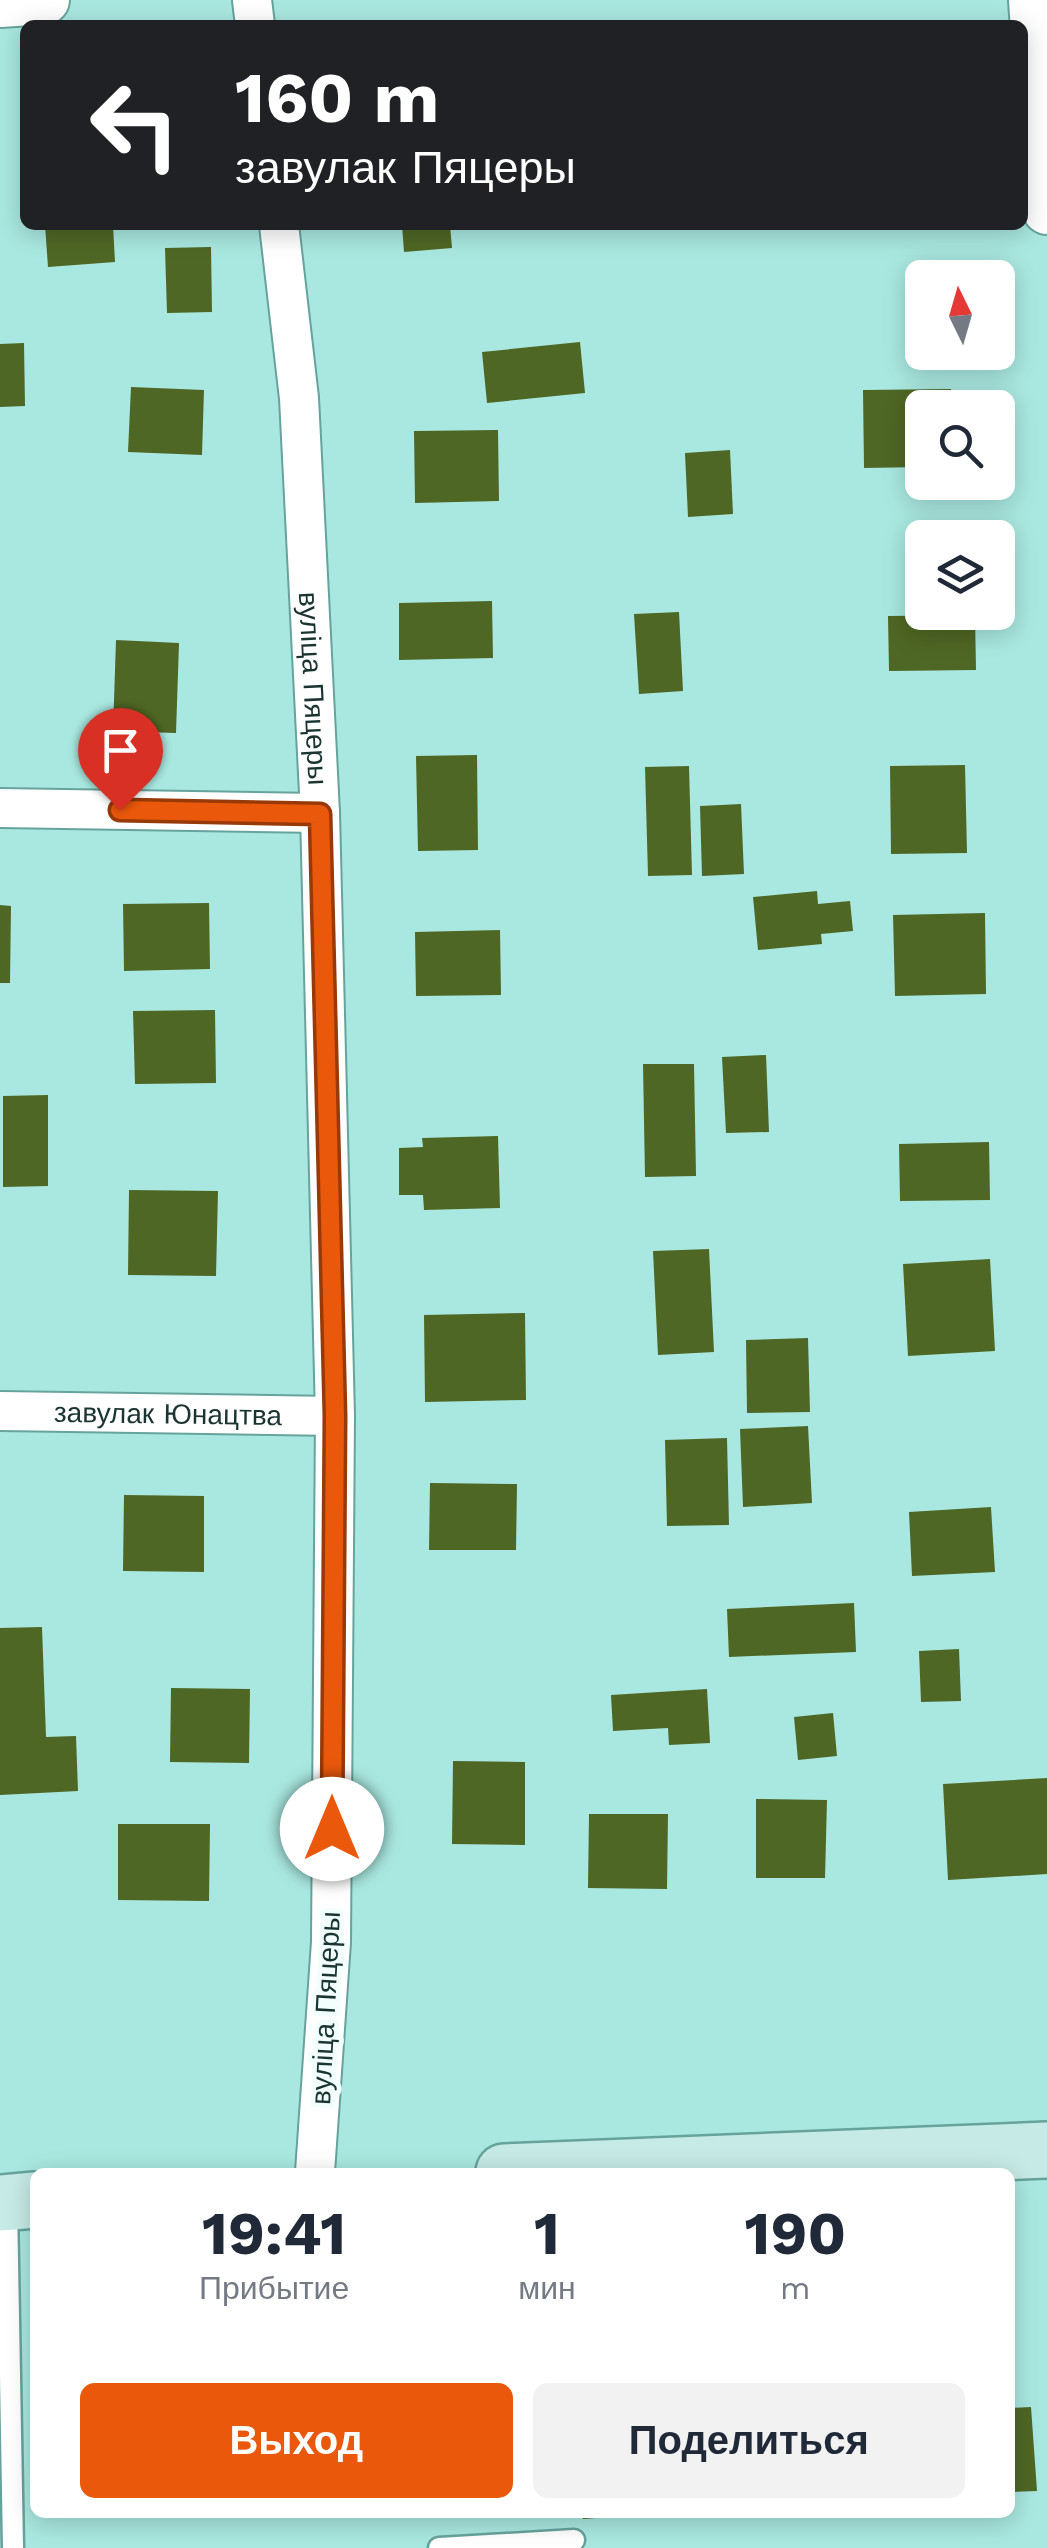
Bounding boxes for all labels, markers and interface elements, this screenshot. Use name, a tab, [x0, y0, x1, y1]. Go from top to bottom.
text: 160 m	[235, 57, 439, 139]
icon: left	[70, 60, 200, 190]
text: завулак Пяцеры	[235, 141, 576, 194]
north arrow	[905, 260, 1015, 370]
map controls	[905, 260, 1015, 630]
button: search	[905, 390, 1015, 500]
button: layers	[905, 520, 1015, 630]
street label: вуліца Пяцеры	[292, 591, 335, 786]
pin	[78, 708, 163, 811]
icon: arrive	[93, 723, 148, 778]
street label: завулак Юнацтва	[54, 1396, 283, 1432]
position arrow	[280, 1777, 384, 1881]
street label: вуліца Пяцеры	[304, 1910, 347, 2106]
text: 19:41	[202, 2198, 346, 2269]
text: 1	[534, 2198, 560, 2269]
text: 190	[745, 2198, 846, 2269]
text: Прибытие	[199, 2269, 349, 2307]
text: мин	[518, 2269, 576, 2307]
text: m	[780, 2269, 811, 2307]
button: Выход	[80, 2383, 513, 2498]
button: Поделиться	[533, 2383, 965, 2498]

